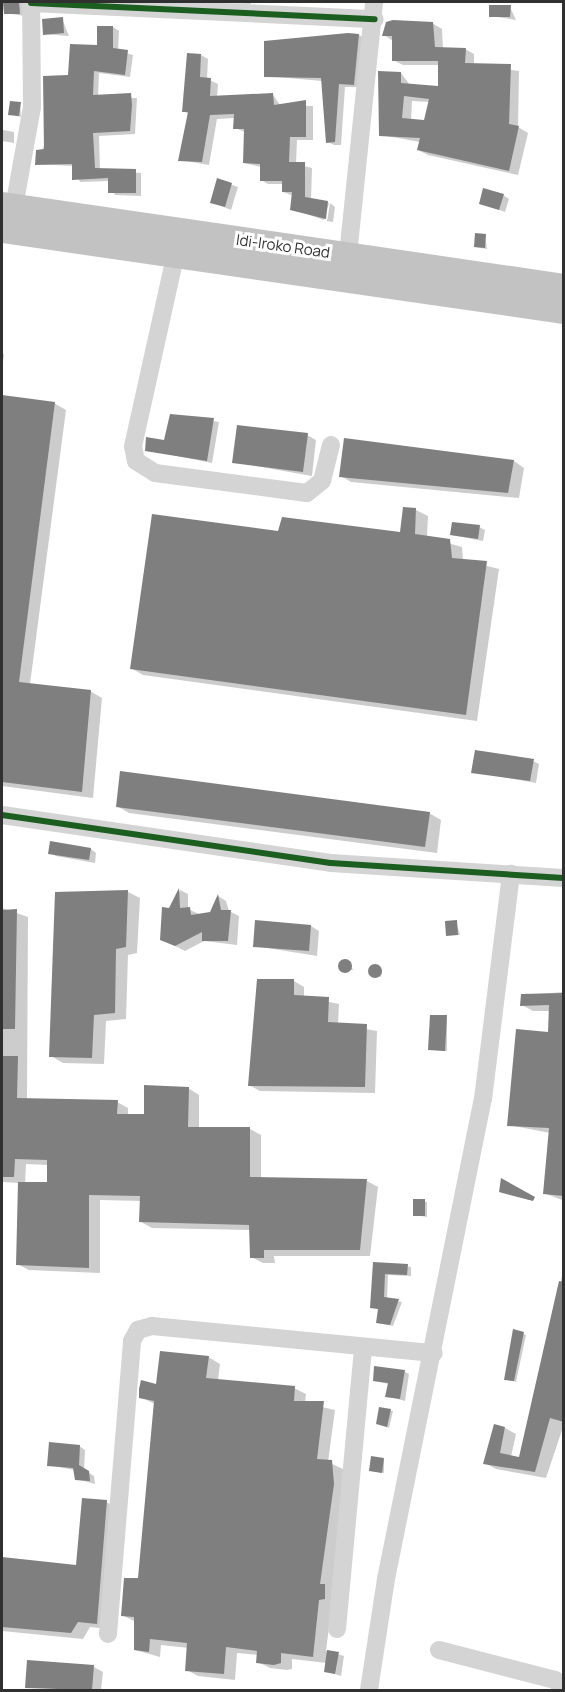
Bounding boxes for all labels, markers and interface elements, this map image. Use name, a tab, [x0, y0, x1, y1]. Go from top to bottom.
street label: Idi-Iroko Road	[235, 231, 331, 261]

